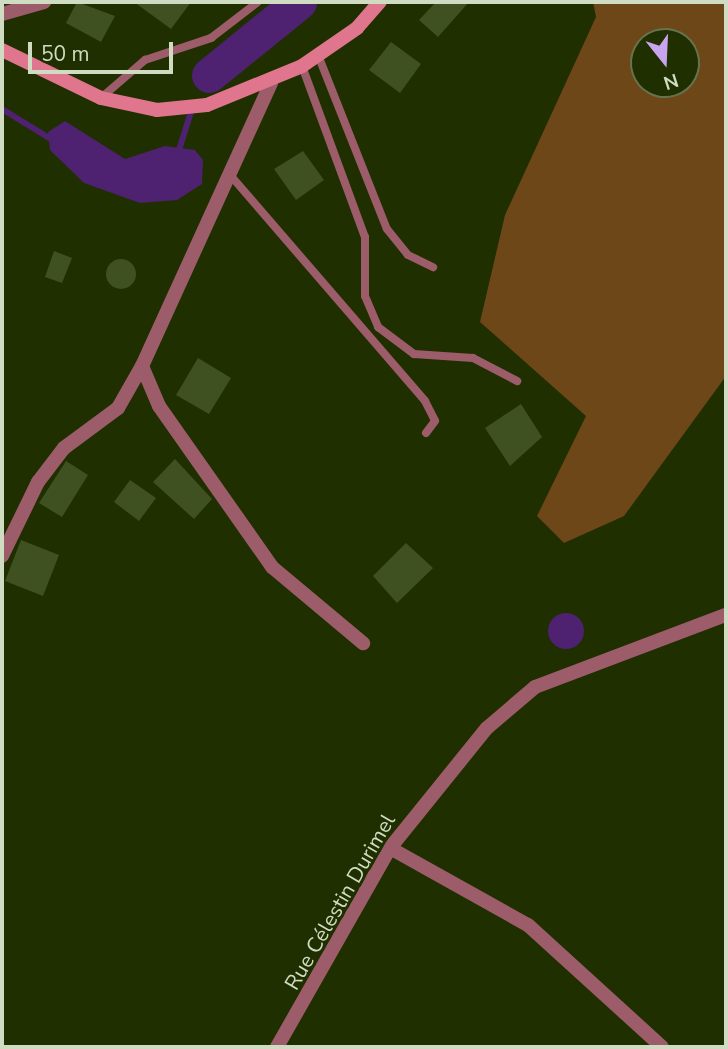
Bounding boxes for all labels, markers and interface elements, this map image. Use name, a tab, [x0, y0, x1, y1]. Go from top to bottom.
scale bar	[32, 28, 177, 72]
north arrow	[630, 28, 700, 98]
text: 50 m	[41, 40, 90, 68]
text: N	[660, 67, 682, 96]
street label: Rue Célestin Durimel	[279, 810, 401, 994]

